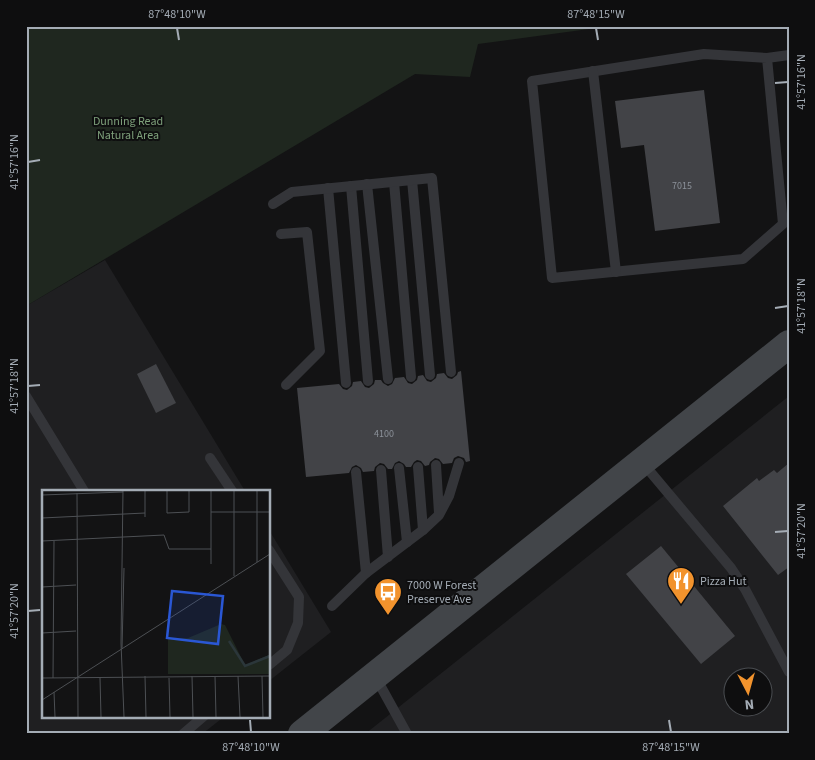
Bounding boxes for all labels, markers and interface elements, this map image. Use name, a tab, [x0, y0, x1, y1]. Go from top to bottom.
text: 87°48'10"W	[148, 6, 206, 23]
text: 87°48'15"W	[567, 6, 625, 23]
text: 41°57'16"N	[793, 54, 810, 110]
park label: Dunning Read Natural Area	[93, 113, 163, 144]
text: 41°57'16"N	[6, 134, 23, 190]
house number: 7015	[672, 179, 692, 193]
text: 41°57'18"N	[793, 278, 810, 334]
text: 41°57'18"N	[6, 358, 23, 414]
house number: 4100	[374, 427, 394, 441]
inset map	[42, 490, 270, 718]
text: 41°57'20"N	[793, 503, 810, 559]
restaurant icon: Pizza Hut	[666, 566, 696, 605]
place label: Pizza Hut	[700, 573, 747, 590]
bus stop icon: 7000 W Forest Preserve Ave	[373, 577, 403, 616]
place label: 7000 W Forest Preserve Ave	[407, 577, 476, 608]
text: 41°57'20"N	[6, 583, 23, 639]
north arrow	[722, 668, 772, 718]
text: N	[744, 694, 755, 714]
text: 87°48'10"W	[222, 739, 280, 756]
text: 87°48'15"W	[642, 739, 700, 756]

